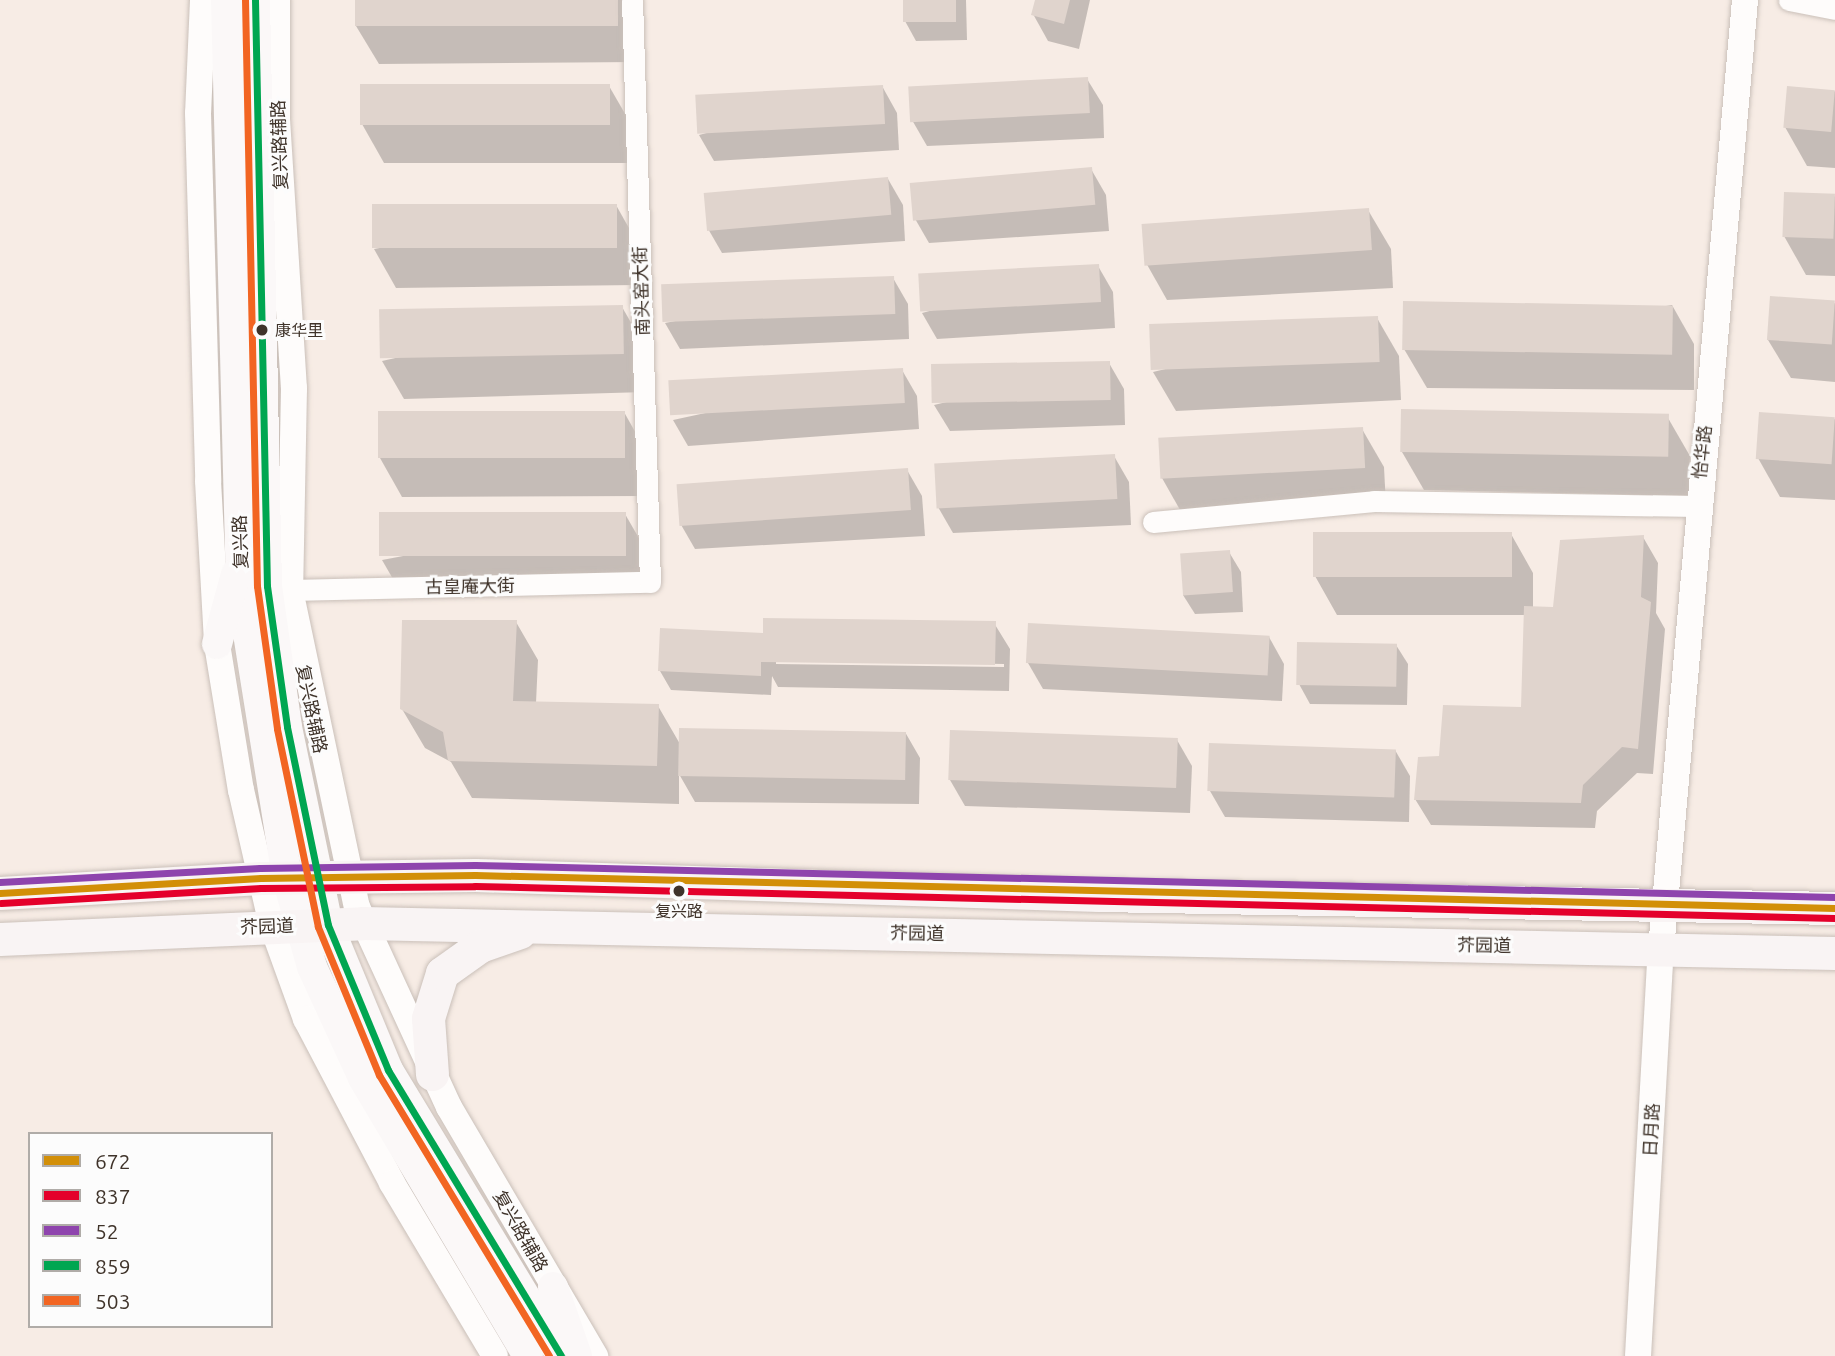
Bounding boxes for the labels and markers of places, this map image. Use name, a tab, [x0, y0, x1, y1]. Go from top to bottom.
place label: 康华里	[275, 320, 323, 340]
marker: 康华里	[255, 323, 269, 337]
marker: 复兴路	[672, 884, 686, 898]
place label: 复兴路	[655, 901, 703, 921]

